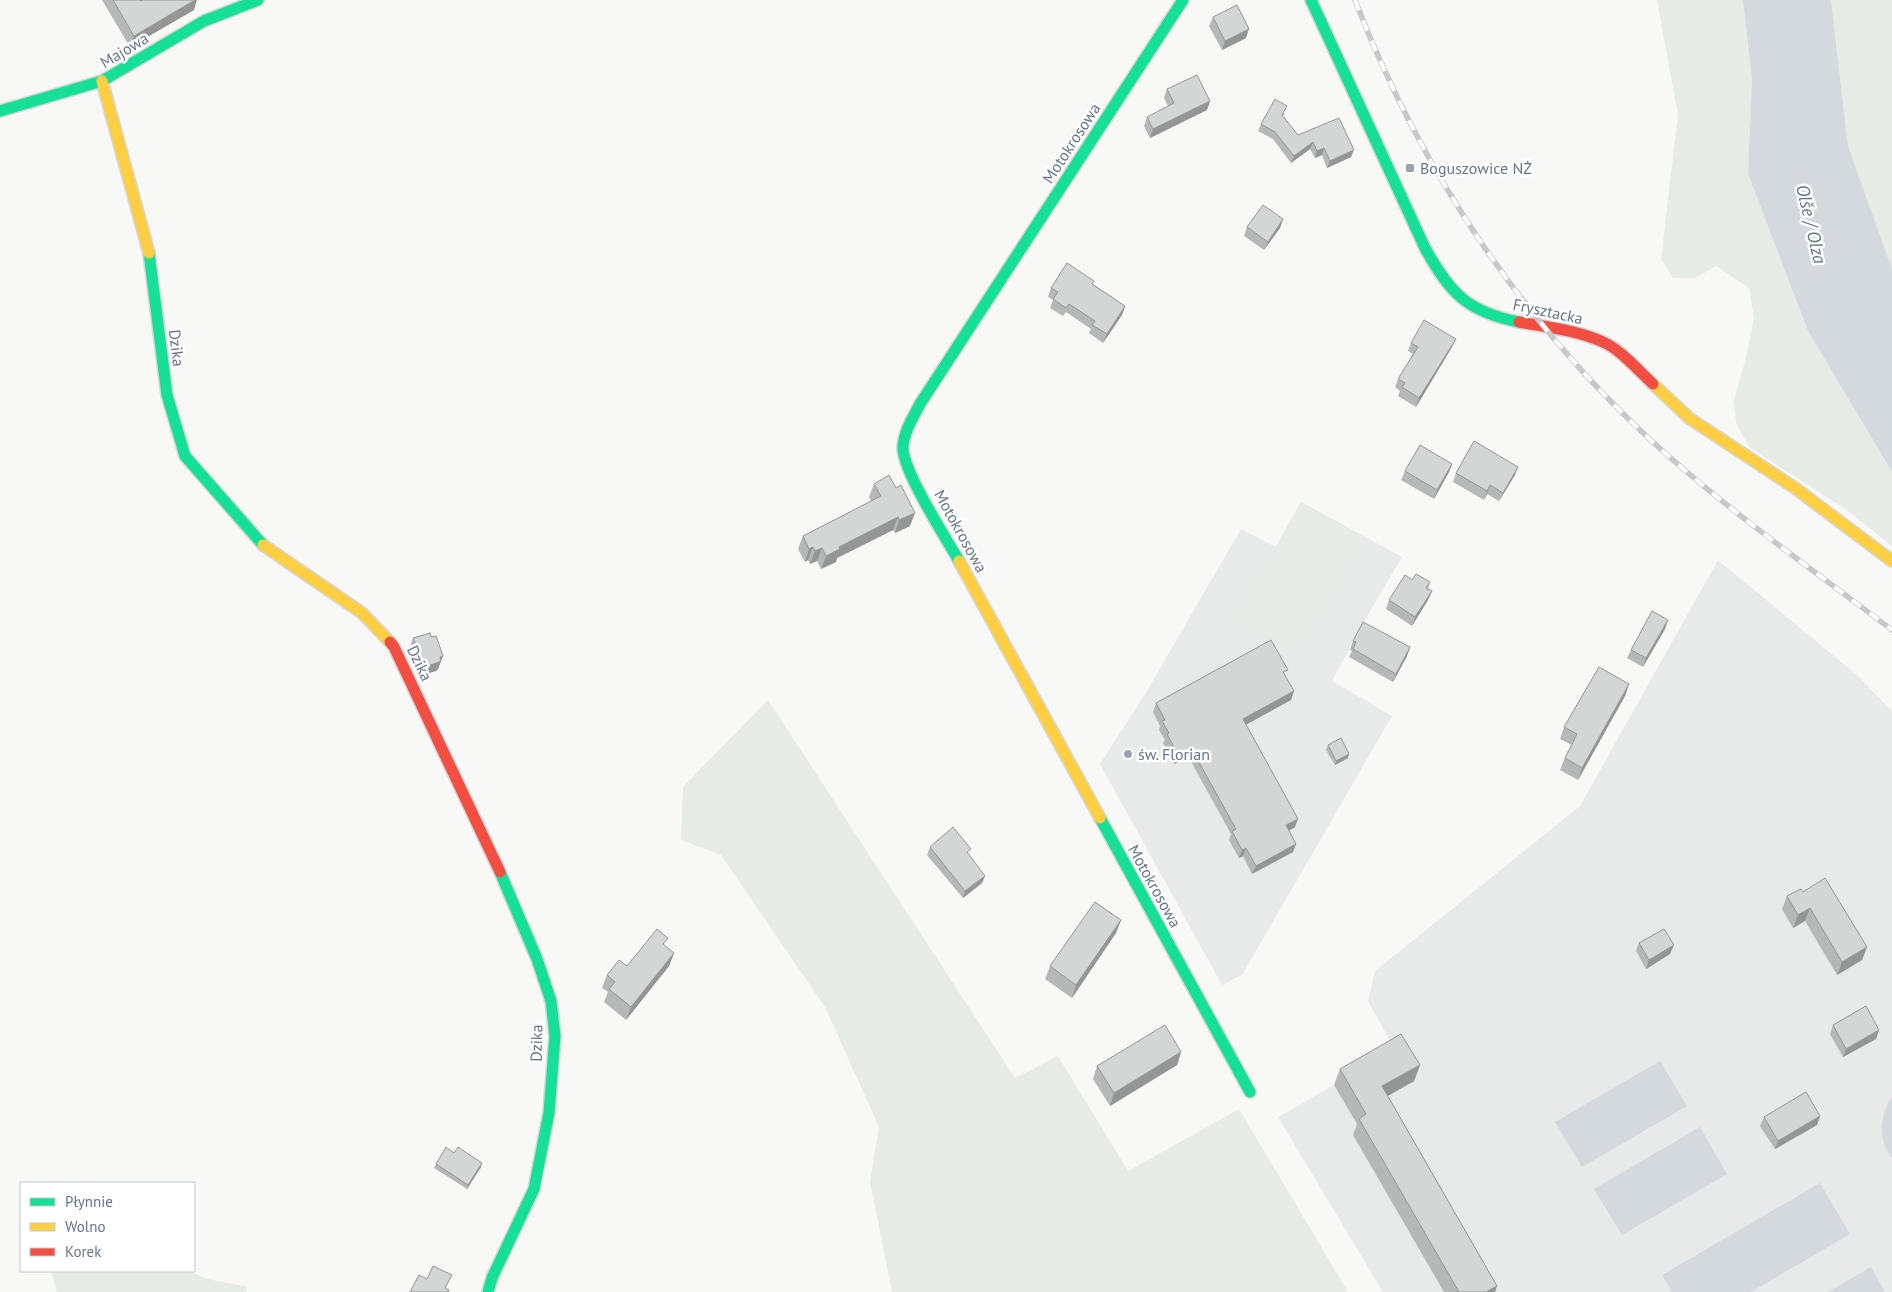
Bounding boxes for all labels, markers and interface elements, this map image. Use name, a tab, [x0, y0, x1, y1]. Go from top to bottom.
street label: Majowa	[96, 28, 152, 72]
street label: Motokrosowa	[1038, 99, 1104, 187]
place label: Boguszowice NŻ	[1420, 158, 1532, 178]
marker: Boguszowice NŻ	[1404, 162, 1416, 174]
water label: Olše / Olza	[1791, 182, 1832, 266]
street label: Frysztacka	[1511, 294, 1585, 328]
street label: Dzika	[165, 328, 189, 368]
street label: Motokrosowa	[930, 486, 992, 576]
street label: Dzika	[403, 642, 437, 684]
place label: św. Florian	[1138, 744, 1210, 764]
marker: św. Florian	[1122, 748, 1134, 760]
street label: Motokrosowa	[1124, 841, 1186, 931]
street label: Dzika	[526, 1024, 546, 1062]
legend	[20, 1182, 195, 1272]
text: Płynnie	[65, 1192, 113, 1211]
text: Wolno	[65, 1217, 105, 1236]
text: Korek	[65, 1242, 102, 1261]

